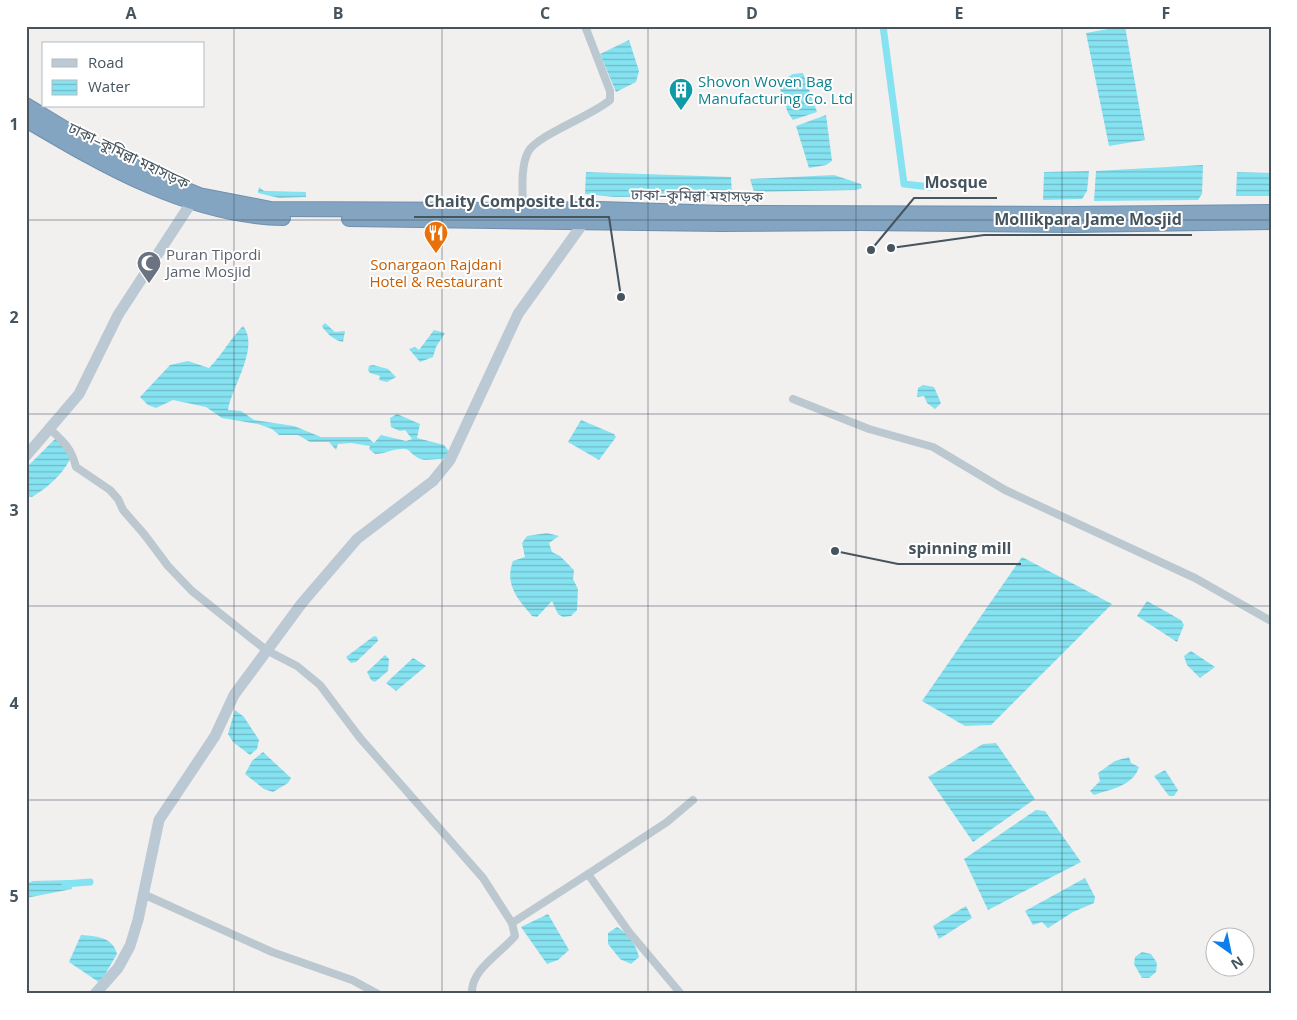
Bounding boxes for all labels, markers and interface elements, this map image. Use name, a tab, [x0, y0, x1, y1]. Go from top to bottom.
text: A	[125, 2, 137, 24]
text: B	[333, 2, 343, 24]
text: C	[540, 2, 550, 24]
text: D	[746, 2, 758, 24]
text: E	[955, 2, 964, 24]
text: F	[1162, 2, 1170, 24]
legend	[42, 42, 205, 108]
text: Road	[88, 52, 124, 72]
place label: Shovon Woven Bag Manufacturing Co. Ltd	[698, 71, 853, 108]
text: Water	[88, 76, 130, 96]
building icon: Shovon Woven Bag Manufacturing Co. Ltd	[668, 77, 694, 111]
text: 1	[9, 113, 19, 135]
street label: ঢাকা–কুমিল্লা মহাসড়ক	[64, 117, 194, 193]
callout: Mosque	[914, 167, 997, 198]
text: Mosque	[924, 171, 988, 193]
street label: ঢাকা–কুমিল্লা মহাসড়ক	[630, 184, 764, 206]
callout: Chaity Composite Ltd.	[414, 186, 609, 217]
text: Chaity Composite Ltd.	[424, 190, 600, 212]
callout: Mollikpara Jame Mosjid	[984, 204, 1192, 235]
text: Mollikpara Jame Mosjid	[994, 208, 1182, 230]
restaurant icon: Sonargaon Rajdani Hotel & Restaurant	[423, 220, 449, 254]
place label: Puran Tipordi Jame Mosjid	[164, 244, 261, 281]
mosque icon: Puran Tipordi Jame Mosjid	[136, 250, 162, 284]
place label: Sonargaon Rajdani Hotel & Restaurant	[369, 254, 503, 291]
text: 2	[9, 306, 19, 328]
text: 3	[9, 499, 19, 521]
callout: spinning mill	[898, 533, 1021, 564]
text: spinning mill	[909, 537, 1011, 559]
text: 4	[9, 692, 19, 714]
text: 5	[9, 885, 19, 907]
north arrow	[1204, 928, 1254, 978]
text: N	[1227, 952, 1247, 974]

